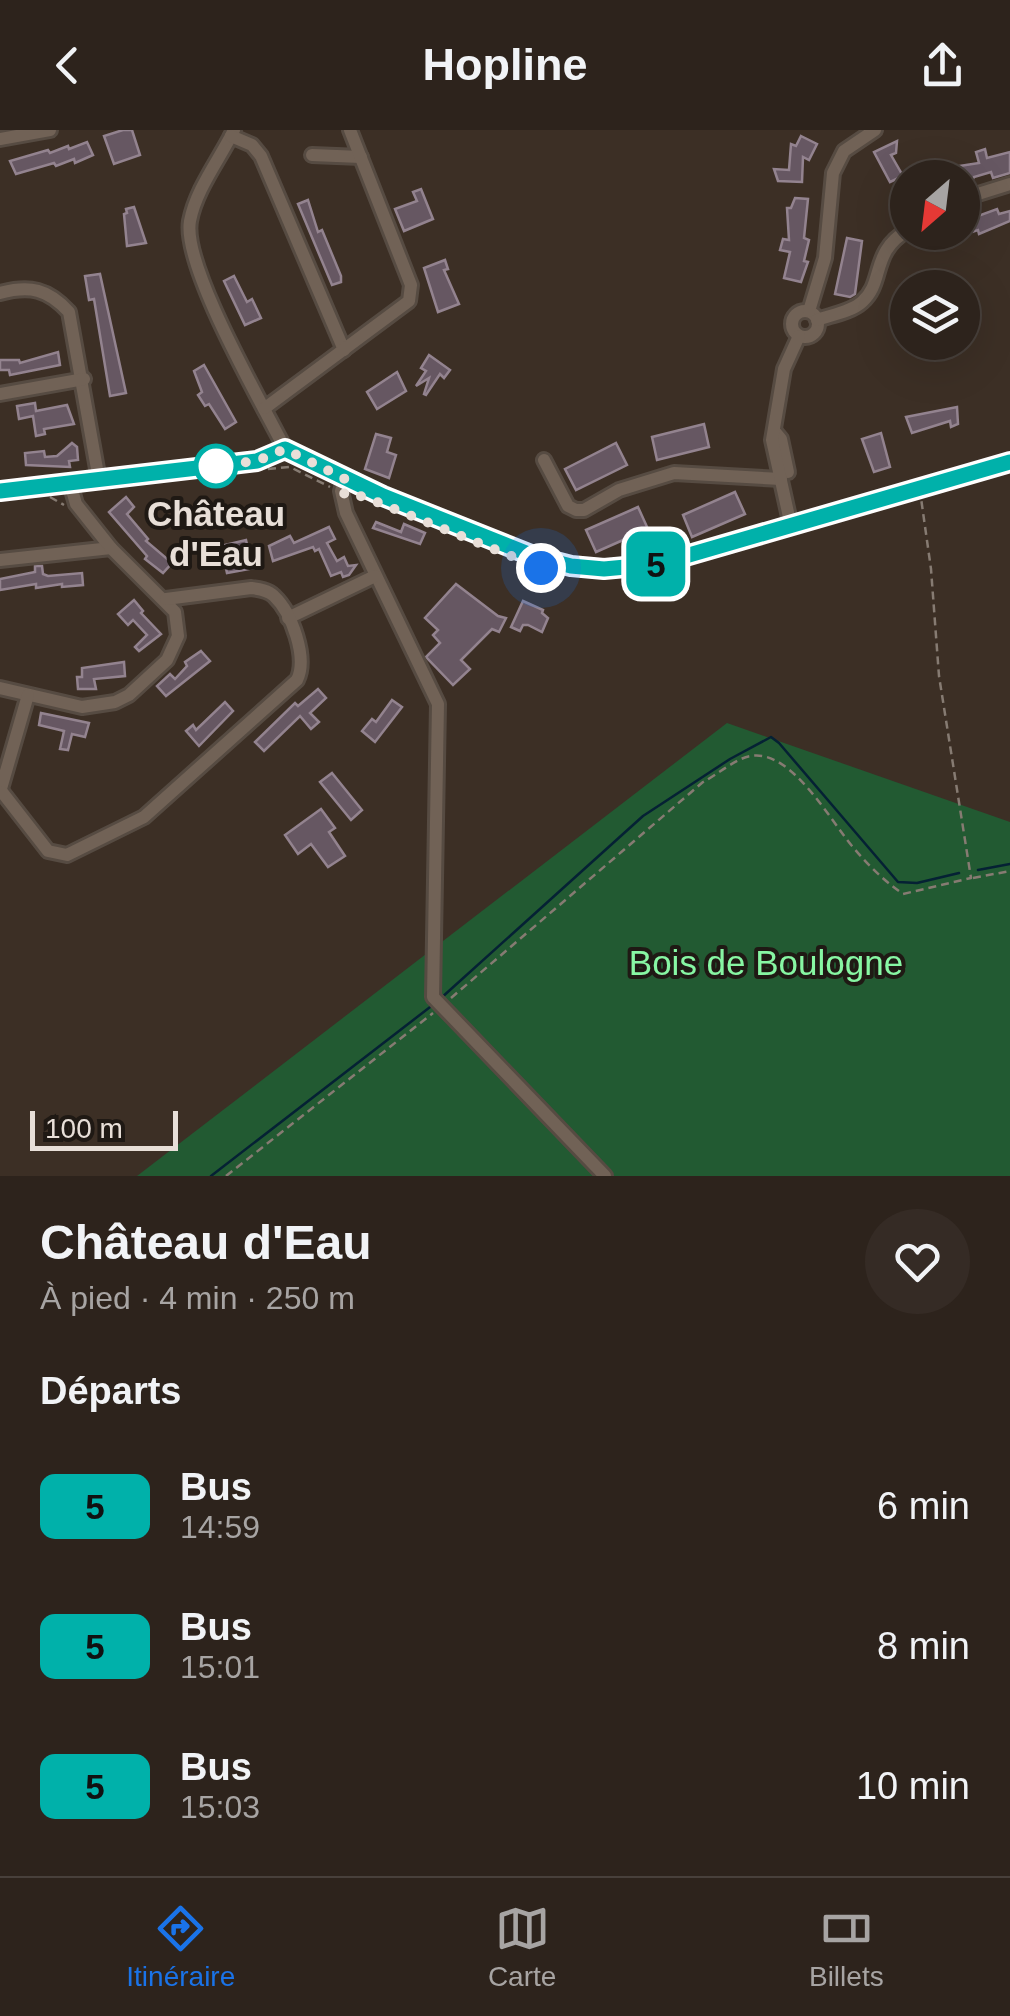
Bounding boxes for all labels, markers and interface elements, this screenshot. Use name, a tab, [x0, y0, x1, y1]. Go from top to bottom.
icon: back	[40, 38, 95, 93]
icon: share	[915, 38, 970, 93]
text: Hopline	[423, 39, 588, 90]
north arrow	[890, 160, 980, 250]
map controls	[890, 160, 980, 360]
button: layers	[890, 270, 980, 360]
marker: Château d'Eau	[195, 445, 237, 487]
place label: Château d'Eau	[147, 494, 285, 573]
line badge: 5	[624, 532, 688, 596]
your location	[516, 543, 566, 593]
text: 5	[646, 545, 666, 584]
park label: Bois de Boulogne	[629, 943, 903, 982]
scale bar	[30, 1106, 178, 1150]
text: 100 m	[45, 1113, 123, 1144]
button: heart	[865, 1209, 970, 1314]
text: Château d'Eau	[40, 1216, 371, 1269]
text: À pied · 4 min · 250 m	[40, 1280, 355, 1316]
text: Départs	[40, 1370, 182, 1412]
text: Bus	[180, 1466, 252, 1508]
text: 6 min	[877, 1485, 970, 1527]
text: 5	[85, 1487, 105, 1526]
text: 14:59	[180, 1509, 260, 1545]
text: Bus	[180, 1606, 252, 1648]
text: 8 min	[877, 1625, 970, 1667]
text: 5	[85, 1627, 105, 1666]
text: 15:01	[180, 1649, 260, 1685]
text: Bus	[180, 1746, 252, 1788]
text: 10 min	[856, 1765, 970, 1807]
text: 5	[85, 1767, 105, 1806]
text: 15:03	[180, 1789, 260, 1825]
tab: Itinéraire	[126, 1901, 235, 1993]
tab: Carte	[488, 1901, 556, 1993]
tab: Billets	[809, 1901, 884, 1993]

